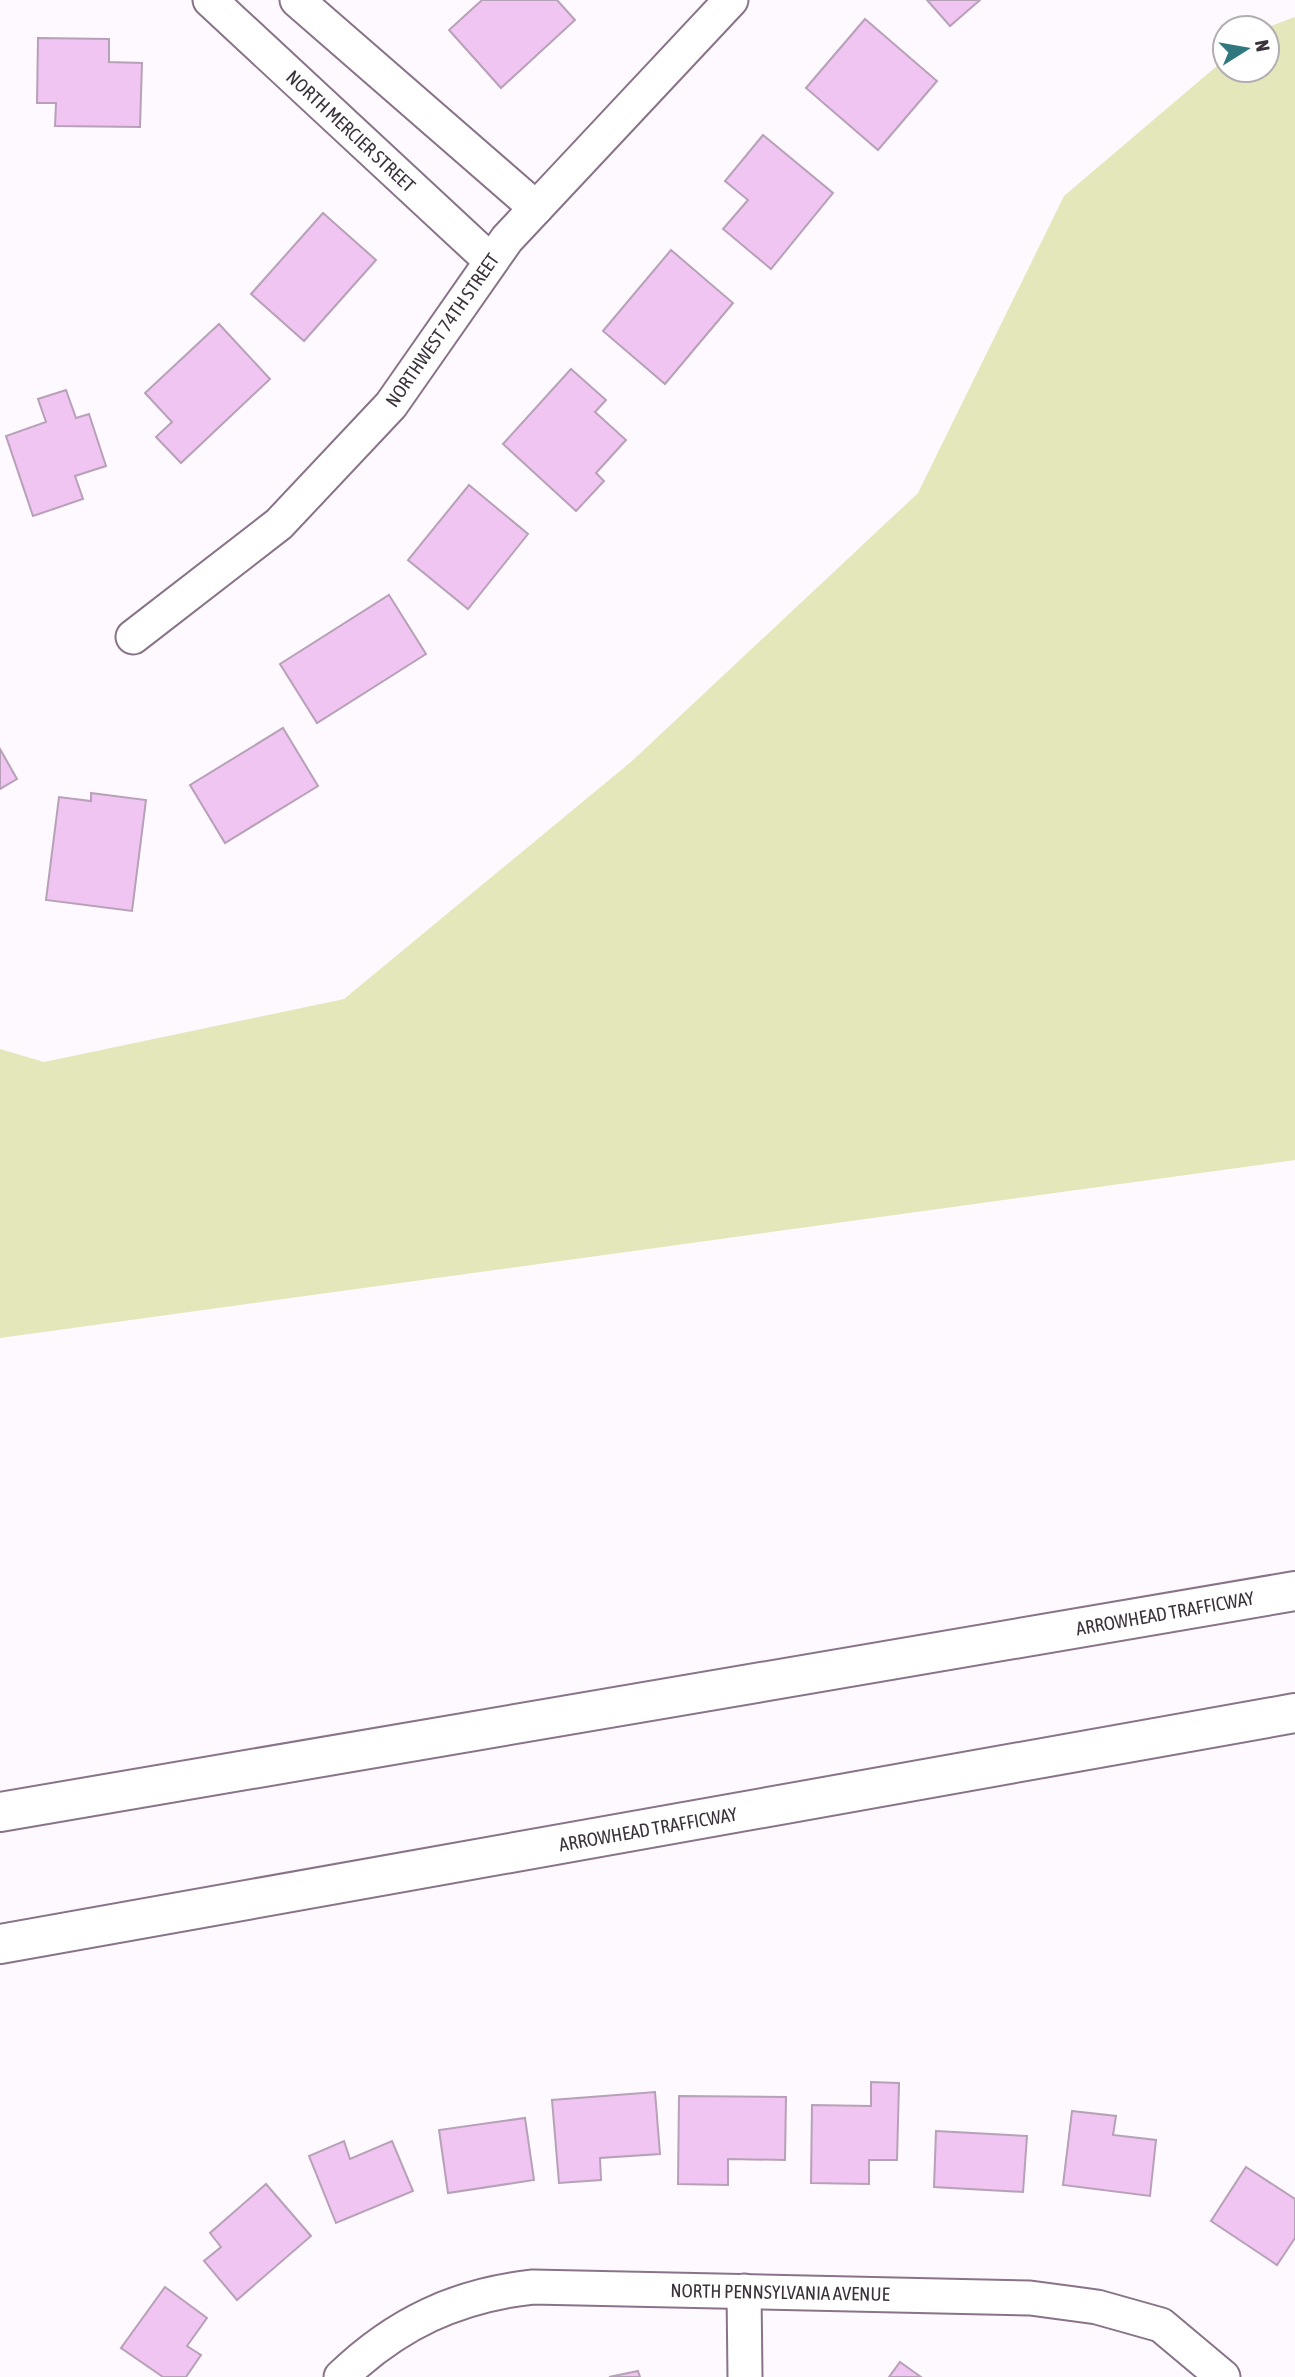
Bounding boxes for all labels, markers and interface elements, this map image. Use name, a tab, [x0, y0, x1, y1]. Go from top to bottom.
north arrow	[1211, 14, 1281, 84]
text: N	[1251, 38, 1275, 53]
street label: NORTH MERCIER STREET	[282, 66, 420, 197]
street label: NORTHWEST 74TH STREET	[381, 249, 504, 411]
street label: ARROWHEAD TRAFFICWAY	[1074, 1586, 1256, 1640]
street label: ARROWHEAD TRAFFICWAY	[557, 1802, 739, 1856]
street label: NORTH PENNSYLVANIA AVENUE	[670, 2279, 890, 2305]

